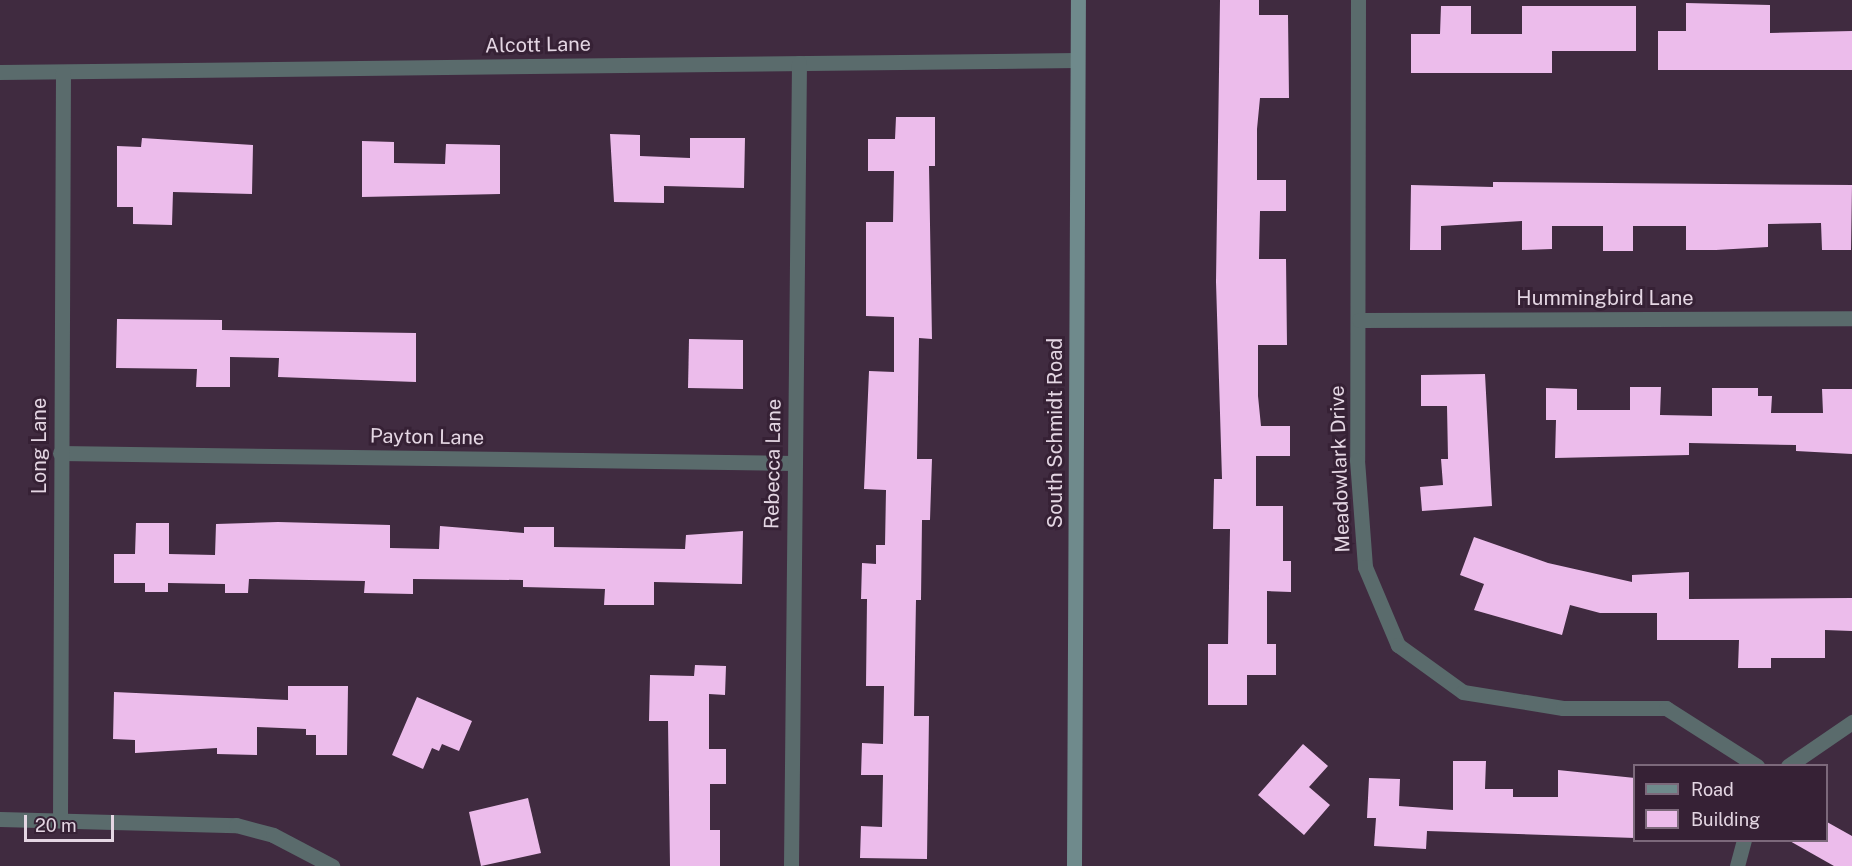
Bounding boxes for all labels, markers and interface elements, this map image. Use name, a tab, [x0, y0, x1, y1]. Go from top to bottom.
street label: Alcott Lane	[485, 32, 591, 58]
street label: Hummingbird Lane	[1516, 286, 1694, 310]
street label: South Schmidt Road	[1043, 338, 1067, 528]
street label: Meadowlark Drive	[1325, 385, 1355, 553]
street label: Long Lane	[27, 398, 51, 494]
street label: Rebecca Lane	[760, 399, 786, 529]
street label: Payton Lane	[370, 424, 484, 450]
legend	[1633, 764, 1828, 842]
text: Road	[1691, 779, 1734, 800]
scale bar	[27, 803, 117, 841]
text: Building	[1691, 809, 1760, 830]
text: 20 m	[35, 815, 77, 836]

